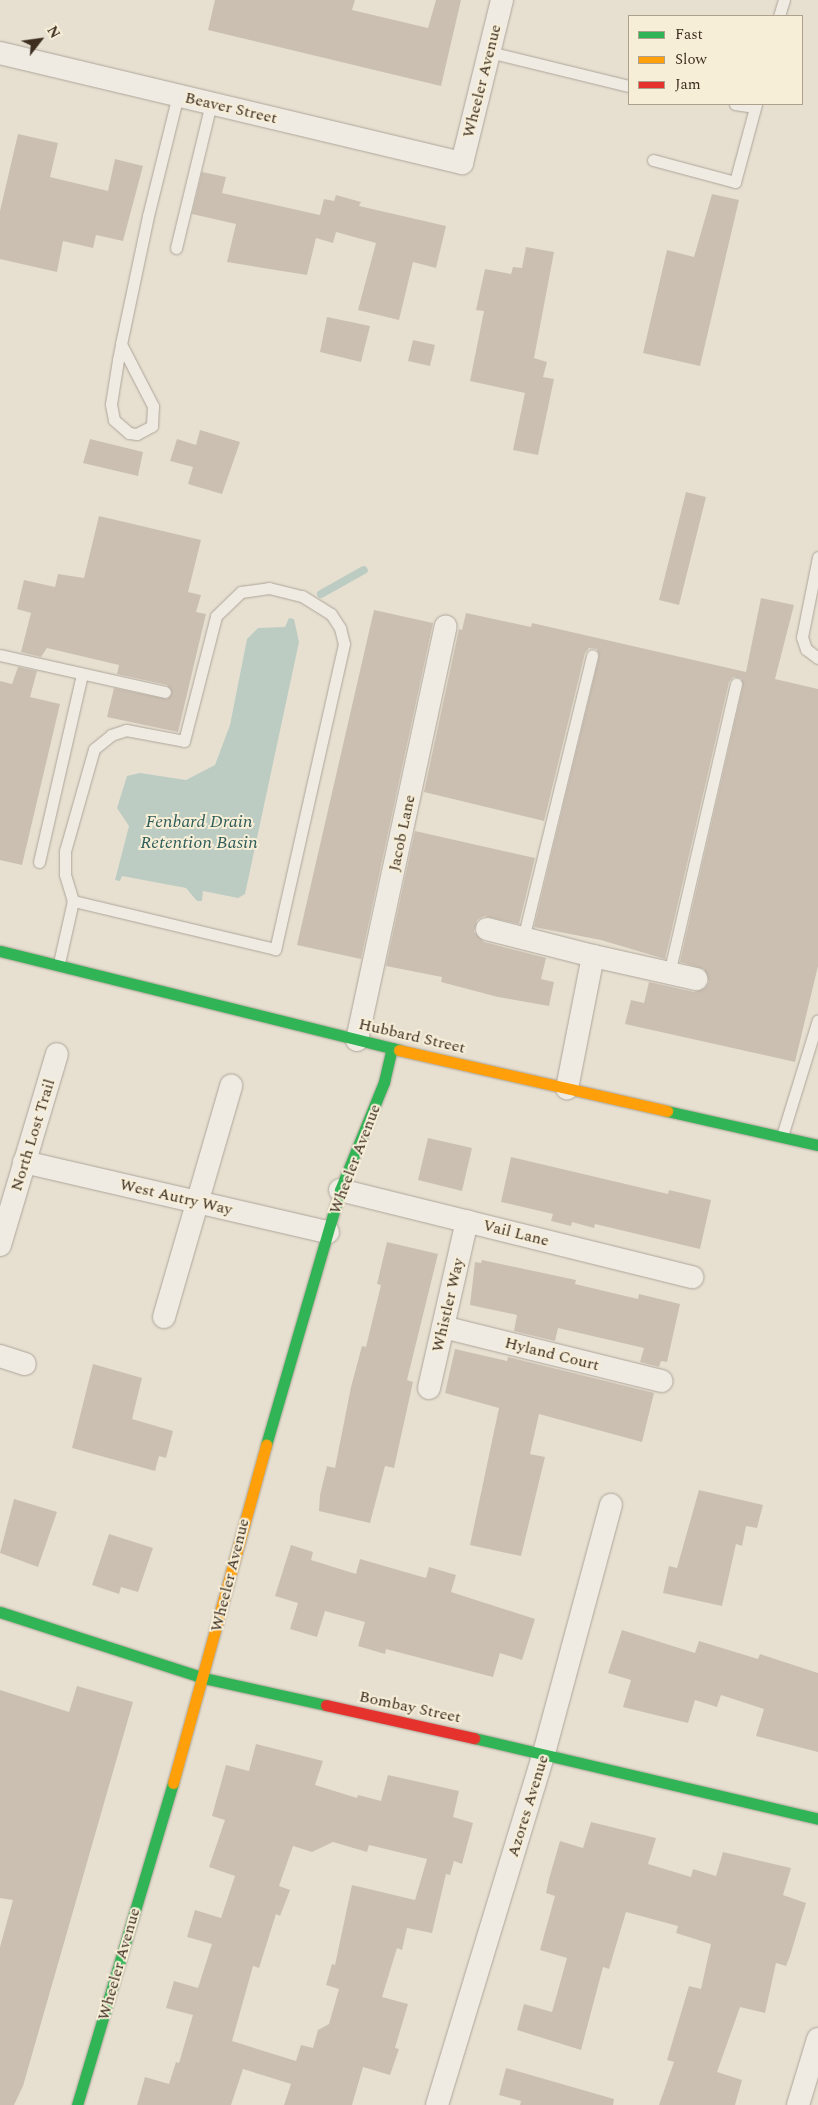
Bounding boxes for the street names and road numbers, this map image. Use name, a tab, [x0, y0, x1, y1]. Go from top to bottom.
street label: Wheeler Avenue	[459, 22, 505, 140]
street label: Beaver Street	[183, 88, 279, 128]
street label: Jacob Lane	[385, 793, 419, 873]
street label: Hubbard Street	[357, 1014, 467, 1058]
street label: North Lost Trail	[7, 1077, 59, 1193]
street label: Wheeler Avenue	[325, 1101, 385, 1217]
street label: West Autry Way	[118, 1175, 234, 1219]
street label: Vail Lane	[481, 1216, 551, 1250]
street label: Whistler Way	[428, 1256, 468, 1354]
street label: Hyland Court	[503, 1333, 601, 1375]
street label: Wheeler Avenue	[207, 1516, 253, 1634]
street label: Bombay Street	[357, 1687, 463, 1727]
street label: Azores Avenue	[503, 1753, 553, 1859]
street label: Wheeler Avenue	[94, 1906, 144, 2022]

